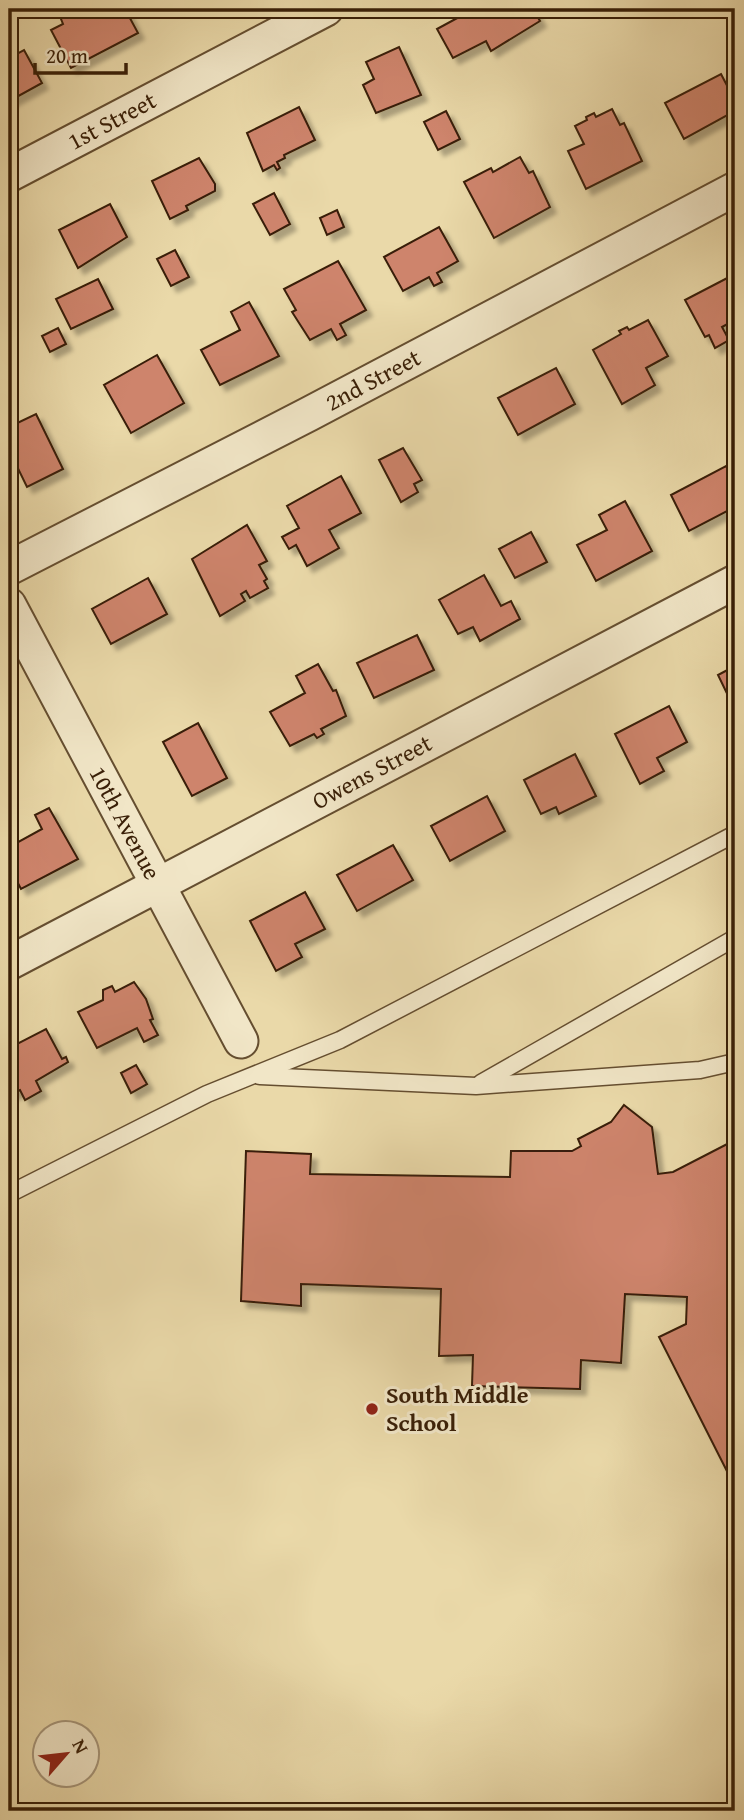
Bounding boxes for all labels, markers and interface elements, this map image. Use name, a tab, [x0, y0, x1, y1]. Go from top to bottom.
scale bar	[35, 32, 126, 76]
text: 20 m	[46, 40, 88, 71]
street label: 1st Street	[61, 82, 163, 158]
street label: 2nd Street	[319, 339, 427, 419]
street label: Owens Street	[306, 725, 438, 818]
street label: 10th Avenue	[81, 760, 170, 886]
place label: South Middle School	[386, 1377, 529, 1440]
marker: South Middle School	[364, 1401, 380, 1417]
north arrow	[32, 1718, 102, 1788]
text: N	[66, 1734, 96, 1758]

